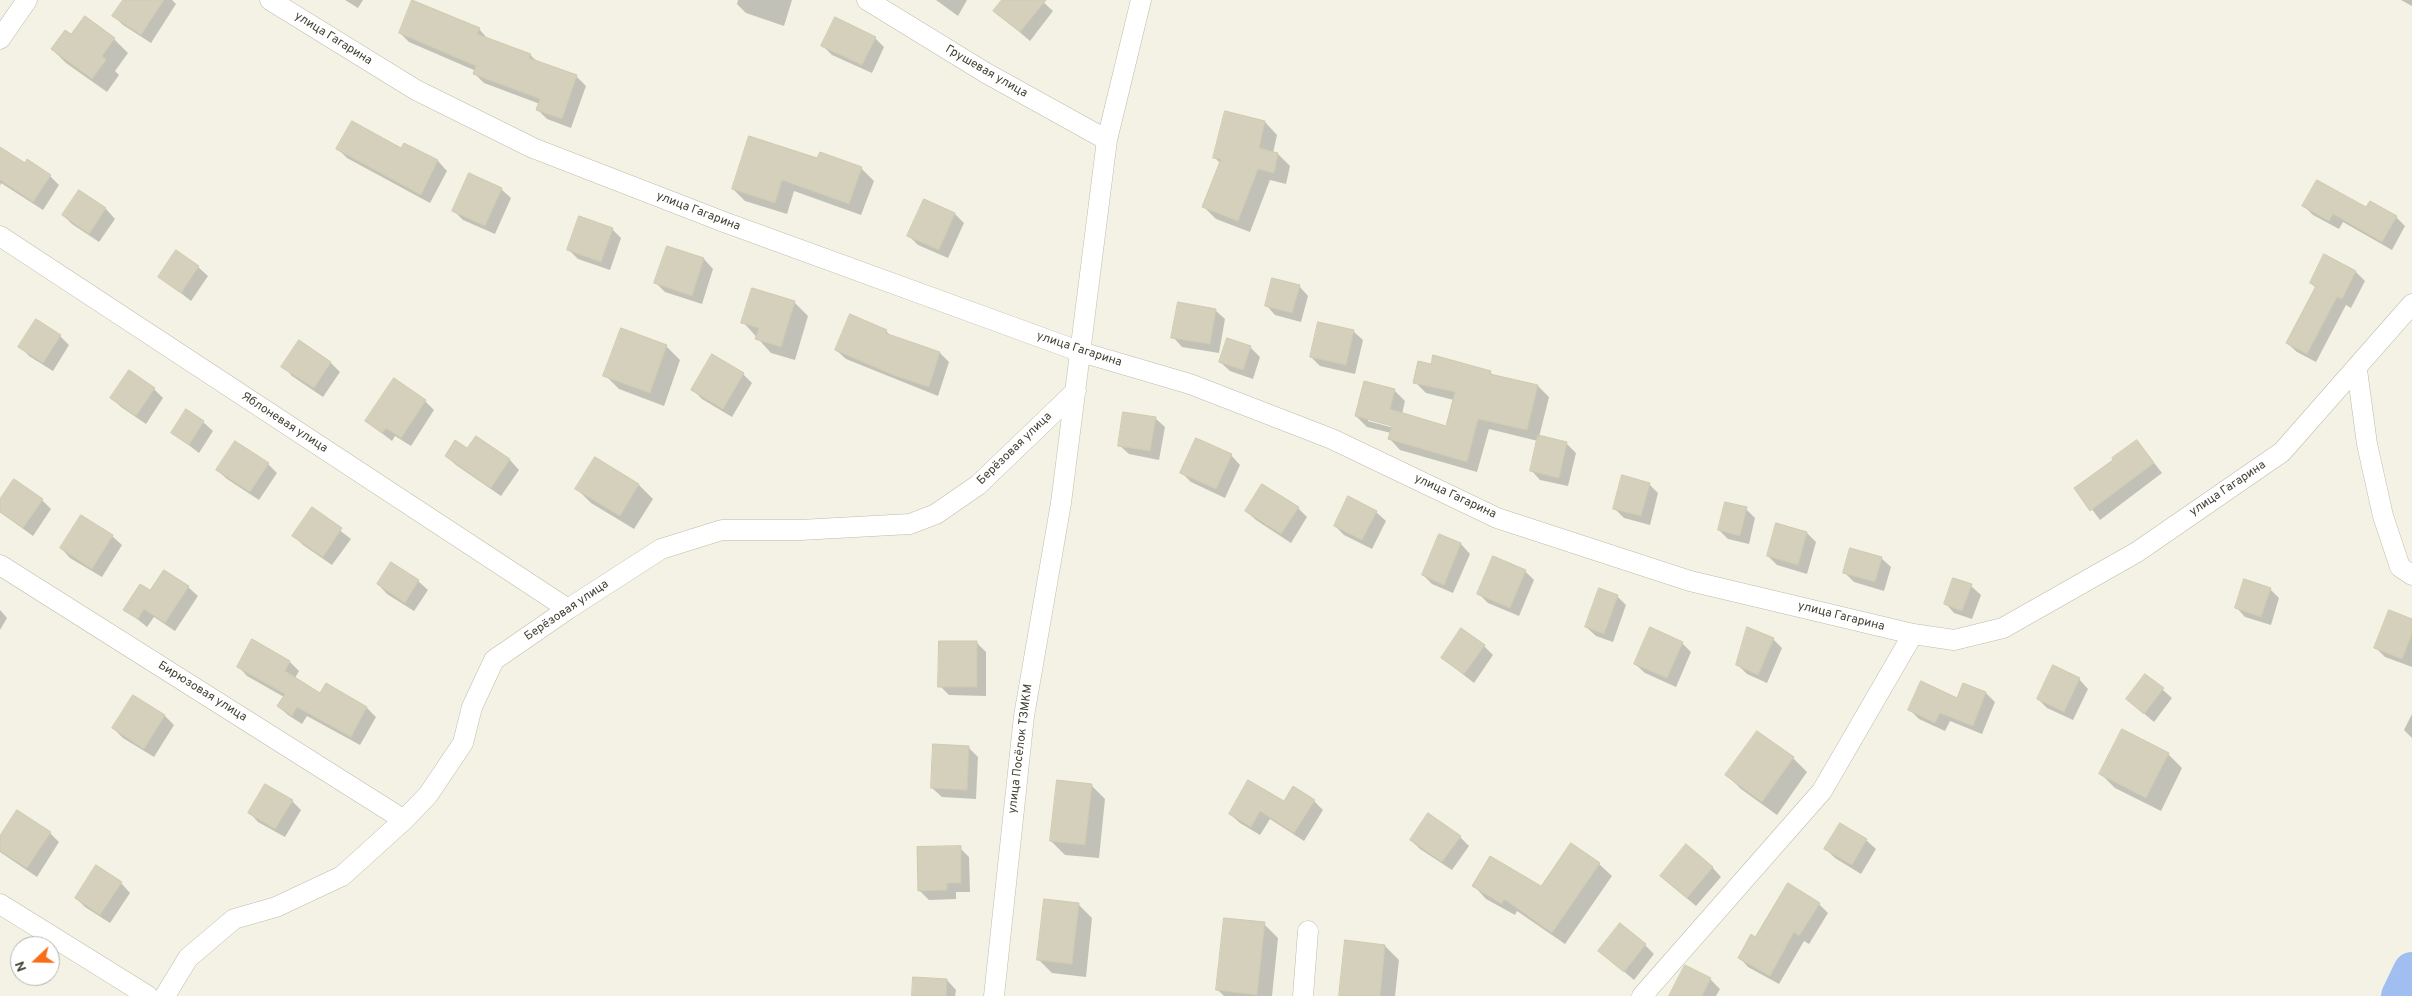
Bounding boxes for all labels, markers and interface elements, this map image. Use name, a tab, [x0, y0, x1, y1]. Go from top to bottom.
street label: улица Гагарина	[292, 9, 374, 69]
street label: Грушевая улица	[942, 43, 1030, 101]
street label: улица Гагарина	[654, 189, 742, 235]
street label: улица Гагарина	[1035, 329, 1123, 371]
street label: Яблоневая улица	[238, 390, 330, 456]
street label: Берёзовая улица	[975, 410, 1055, 488]
street label: улица Гагарина	[2187, 458, 2269, 520]
street label: улица Гагарина	[1412, 472, 1498, 522]
street label: Берёзовая улица	[522, 578, 612, 644]
street label: улица Гагарина	[1796, 599, 1886, 635]
street label: Бирюзовая улица	[155, 659, 249, 725]
street label: улица Посёлок ТЗМКМ	[1006, 683, 1036, 815]
north arrow	[10, 936, 60, 986]
text: N	[12, 958, 31, 974]

